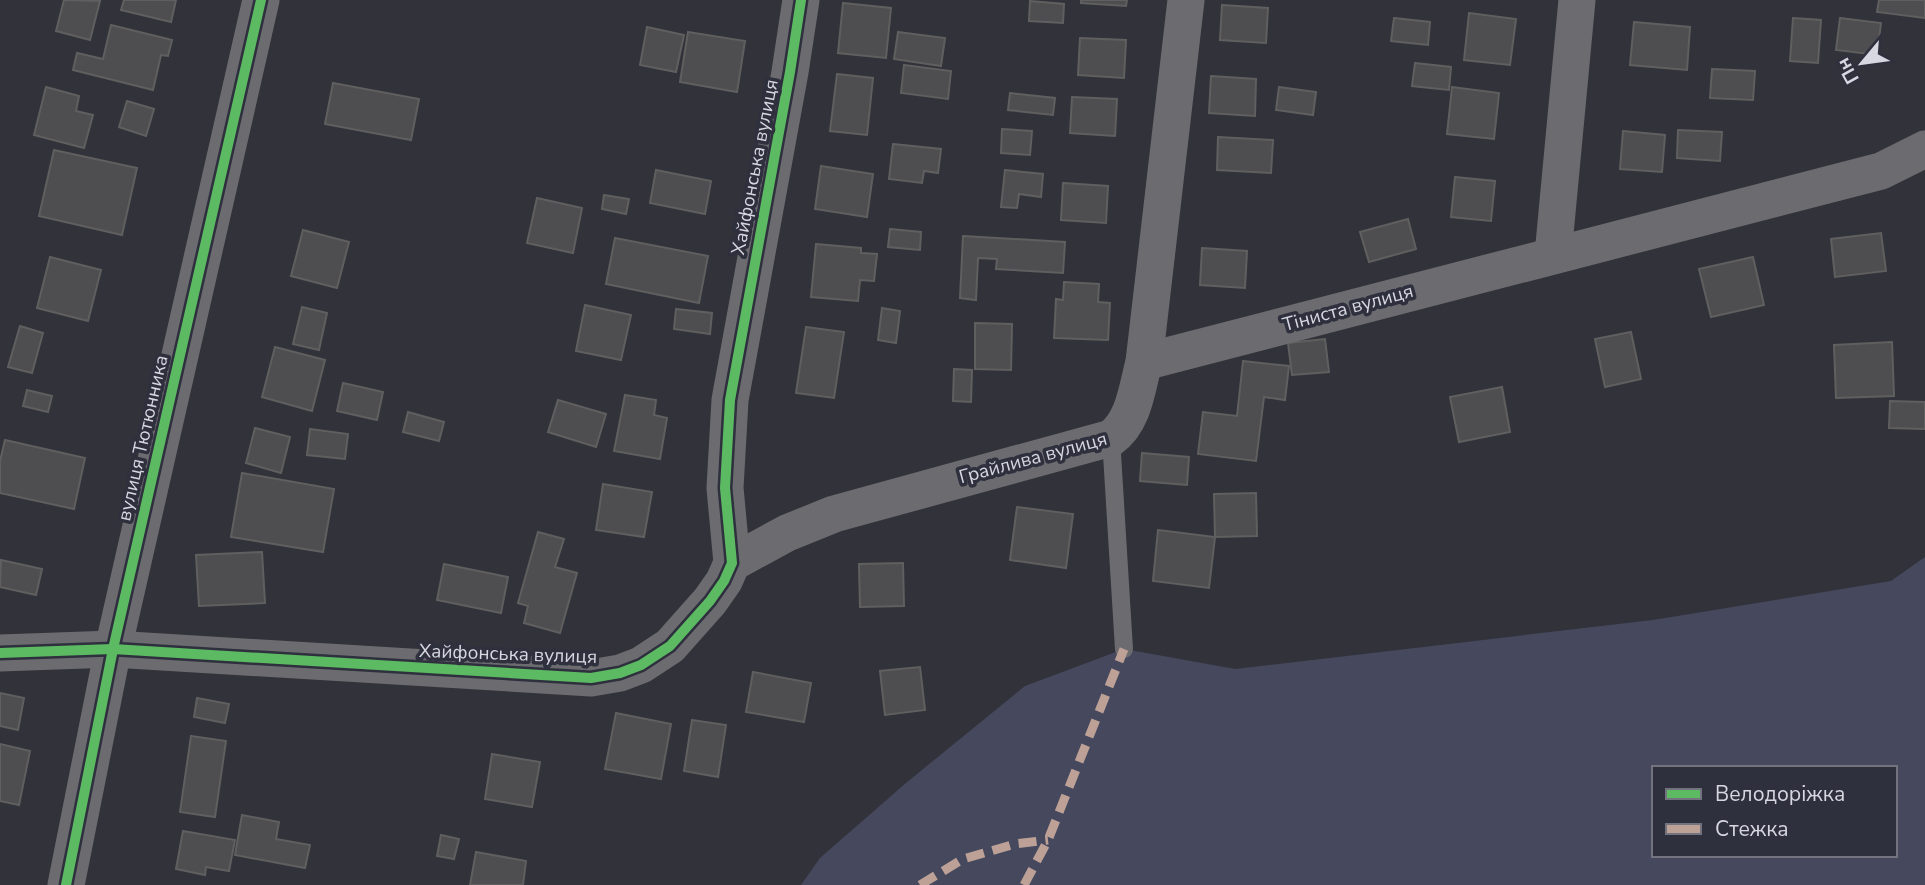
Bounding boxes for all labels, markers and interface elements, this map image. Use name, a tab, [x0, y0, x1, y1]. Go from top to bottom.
north arrow	[1827, 28, 1897, 98]
text: Пн	[1830, 53, 1866, 88]
street label: Хайфонська вулиця	[725, 77, 785, 257]
street label: Тіниста вулиця	[1280, 278, 1416, 338]
street label: вулиця Тютюнника	[111, 352, 175, 524]
street label: Грайлива вулиця	[956, 426, 1110, 490]
street label: Хайфонська вулиця	[418, 638, 598, 670]
legend	[1652, 766, 1897, 857]
text: Велодоріжка	[1715, 780, 1845, 808]
text: Стежка	[1715, 815, 1789, 843]

